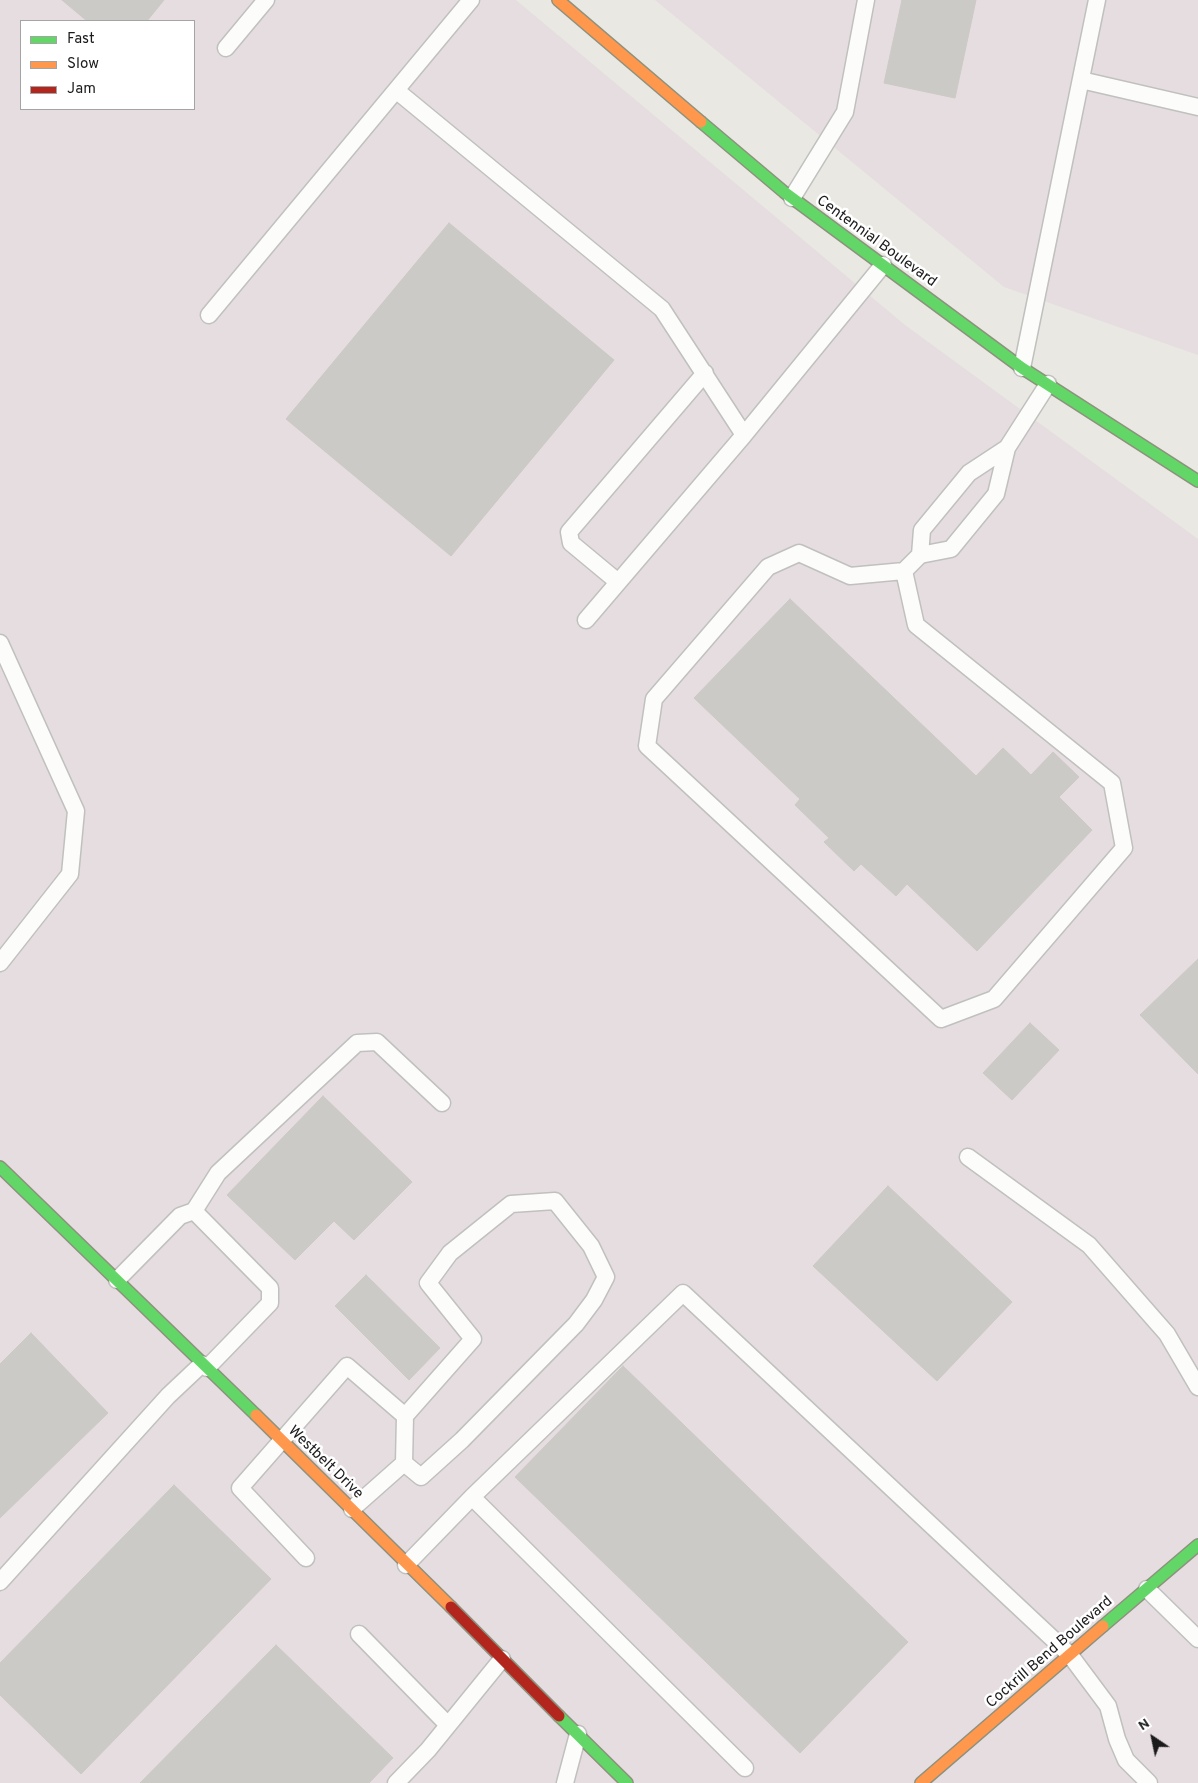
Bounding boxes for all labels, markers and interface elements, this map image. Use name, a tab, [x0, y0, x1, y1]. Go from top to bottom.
legend	[20, 20, 195, 110]
text: Fast	[67, 30, 95, 49]
text: Slow	[67, 55, 99, 74]
text: Jam	[67, 80, 96, 99]
street label: Centennial Boulevard	[812, 192, 940, 292]
street label: Westbelt Drive	[284, 1423, 366, 1503]
street label: Cockrill Bend Boulevard	[983, 1593, 1117, 1713]
north arrow	[1128, 1713, 1178, 1763]
text: N	[1135, 1715, 1153, 1735]

